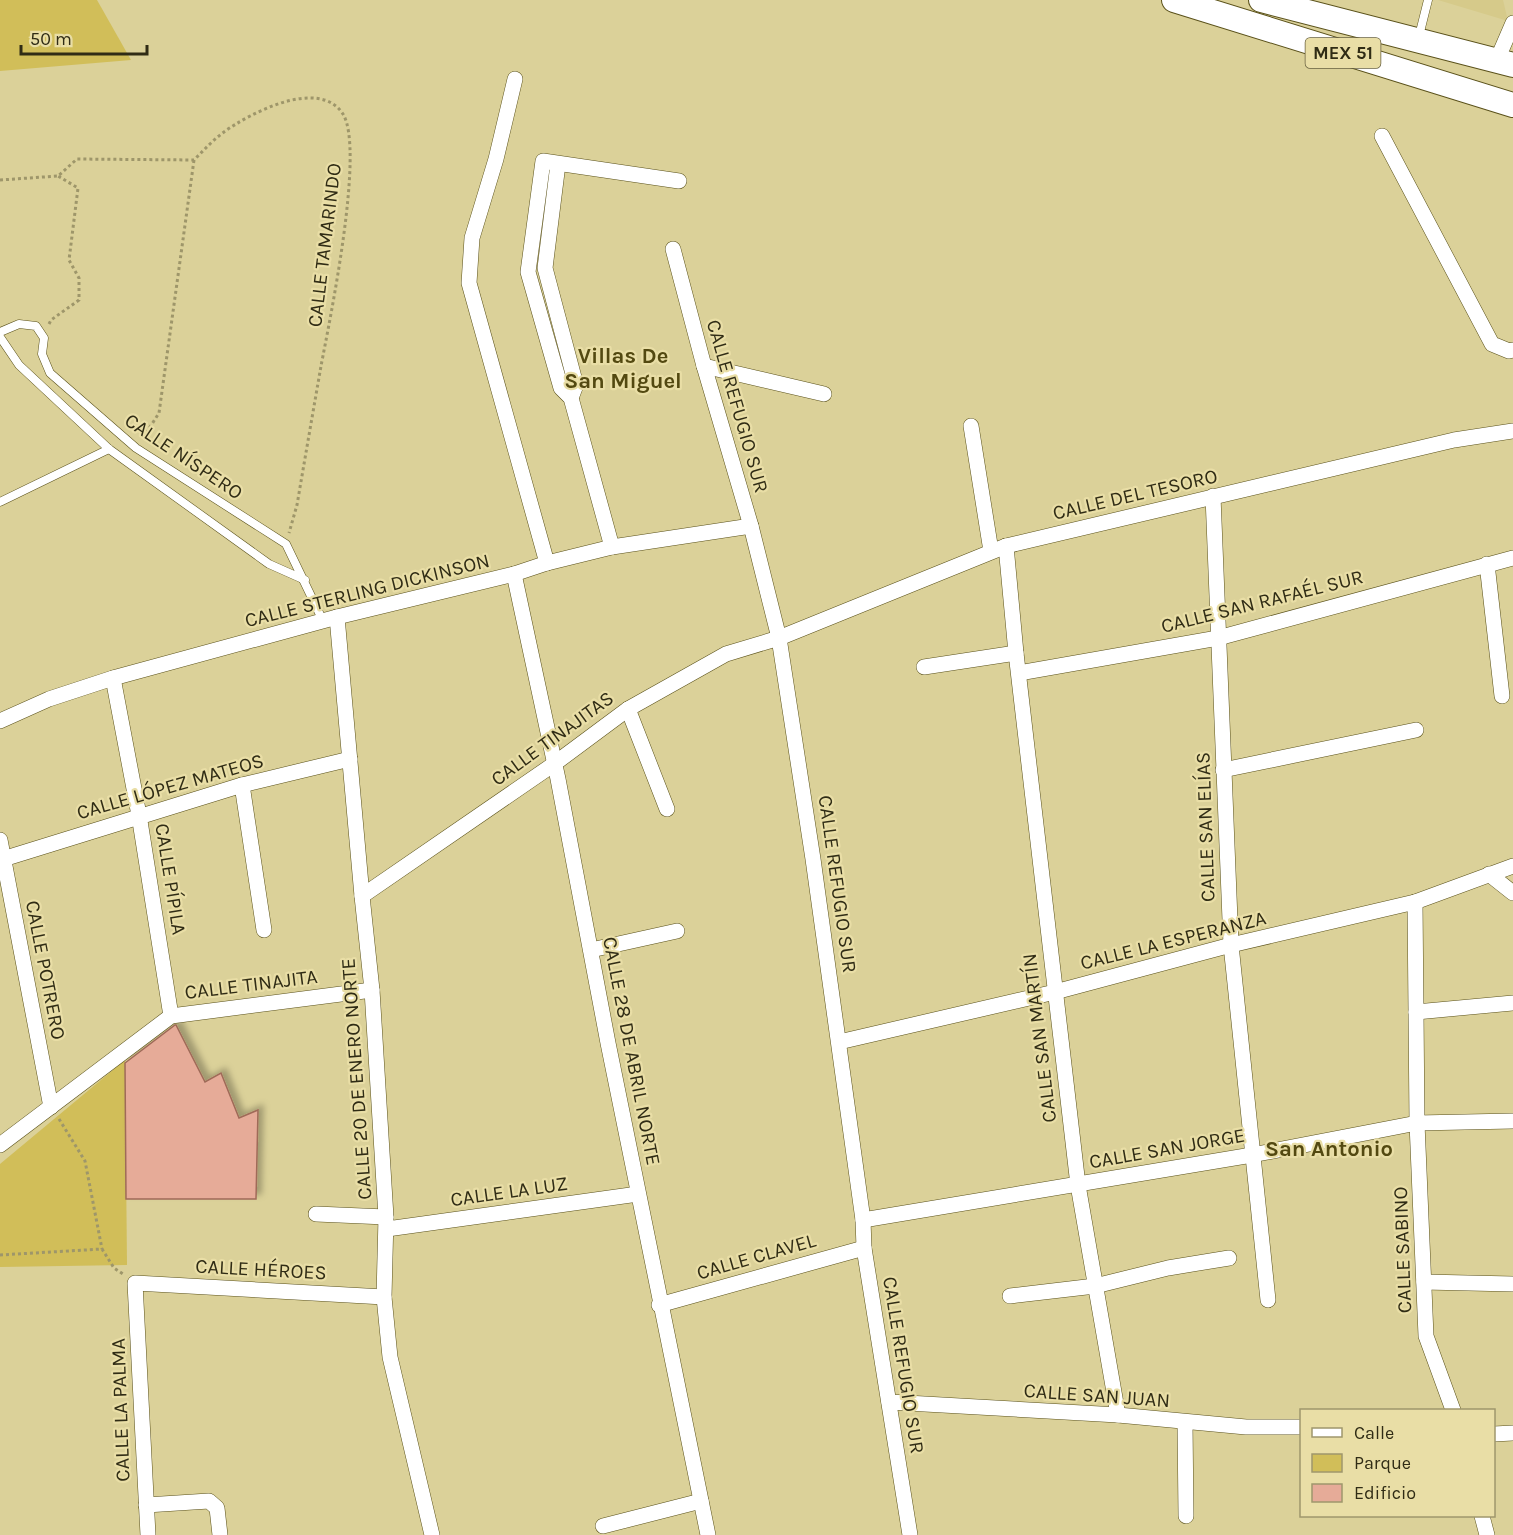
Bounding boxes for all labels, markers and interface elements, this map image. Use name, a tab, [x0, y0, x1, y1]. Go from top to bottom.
scale bar	[21, 18, 147, 56]
text: 50 m	[30, 28, 72, 50]
road number: MEX 51	[1306, 38, 1380, 68]
street label: CALLE TAMARINDO	[303, 162, 346, 328]
street label: CALLE REFUGIO SUR	[702, 317, 773, 495]
district label: Villas De San Miguel	[564, 343, 682, 394]
street label: CALLE NÍSPERO	[120, 408, 248, 504]
street label: CALLE DEL TESORO	[1050, 464, 1220, 525]
street label: CALLE STERLING DICKINSON	[242, 549, 492, 632]
street label: CALLE SAN RAFAÉL SUR	[1158, 564, 1366, 638]
street label: CALLE TINAJITAS	[487, 686, 618, 791]
street label: CALLE LÓPEZ MATEOS	[74, 748, 266, 824]
street label: CALLE SAN ELÍAS	[1190, 752, 1220, 902]
street label: CALLE REFUGIO SUR	[814, 794, 861, 974]
street label: CALLE PÍPILA	[150, 822, 192, 936]
street label: CALLE POTRERO	[21, 899, 70, 1042]
street label: CALLE LA ESPERANZA	[1078, 906, 1268, 975]
street label: CALLE 28 DE ABRIL NORTE	[598, 935, 665, 1167]
street label: CALLE SAN MARTÍN	[1017, 952, 1061, 1124]
street label: CALLE 20 DE ENERO NORTE	[337, 957, 376, 1200]
street label: CALLE TINAJITA	[183, 965, 319, 1004]
street label: CALLE SAN JORGE	[1087, 1123, 1247, 1174]
district label: San Antonio	[1265, 1136, 1393, 1162]
street label: CALLE LA LUZ	[449, 1172, 569, 1211]
street label: CALLE SABINO	[1389, 1186, 1416, 1314]
street label: CALLE CLAVEL	[694, 1228, 819, 1284]
street label: CALLE HÉROES	[195, 1254, 327, 1284]
street label: CALLE REFUGIO SUR	[878, 1275, 929, 1455]
street label: CALLE LA PALMA	[107, 1338, 134, 1482]
street label: CALLE SAN JUAN	[1023, 1379, 1171, 1412]
legend	[1300, 1409, 1495, 1517]
text: Calle	[1354, 1422, 1394, 1444]
text: Parque	[1354, 1452, 1411, 1474]
text: Edificio	[1354, 1482, 1416, 1504]

